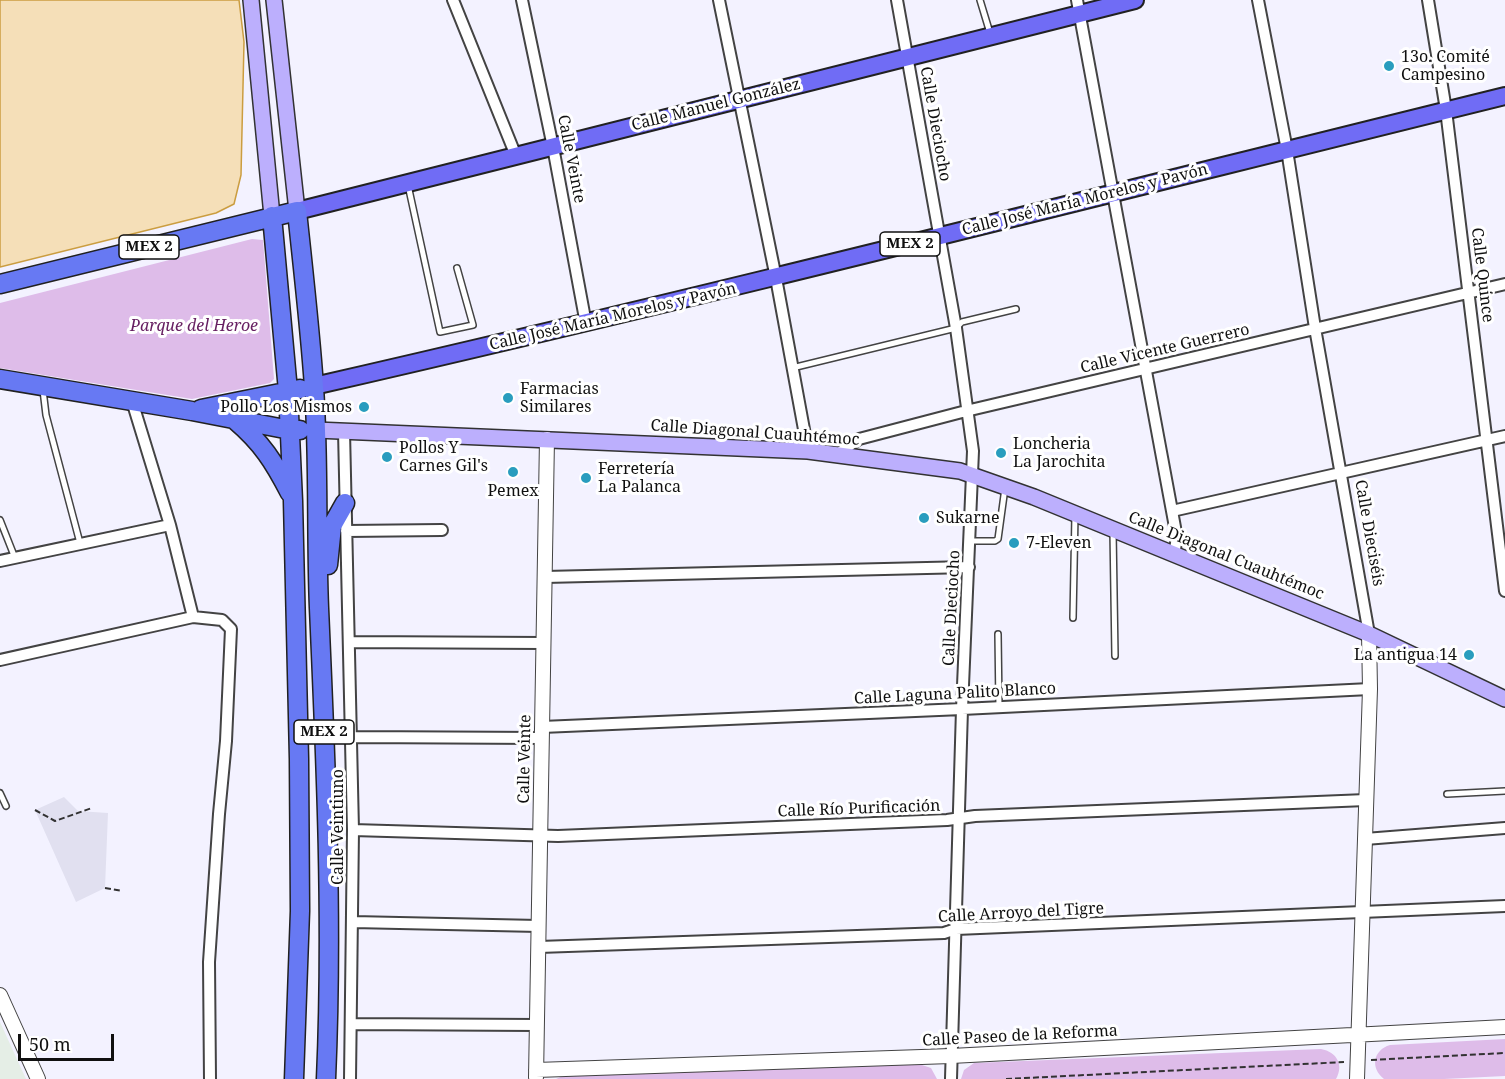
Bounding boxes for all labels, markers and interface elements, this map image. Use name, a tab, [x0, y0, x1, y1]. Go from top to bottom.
place label: 13o. Comité Campesino	[1401, 47, 1490, 85]
marker: 13o. Comité Campesino	[1382, 59, 1396, 73]
street label: Calle Dieciocho	[915, 65, 955, 183]
street label: Calle Manuel González	[630, 75, 802, 135]
street label: Calle Veinte	[553, 113, 589, 205]
street label: Calle José María Morelos y Pavón	[960, 160, 1210, 240]
street label: Calle Quince	[1467, 226, 1497, 324]
road number: MEX 2	[880, 232, 940, 256]
road number: MEX 2	[119, 235, 179, 259]
street label: Calle José María Morelos y Pavón	[488, 279, 738, 355]
park label: Parque del Heroe	[130, 316, 258, 336]
street label: Calle Vicente Guerrero	[1079, 320, 1251, 378]
place label: Farmacias Similares	[520, 379, 599, 417]
marker: Farmacias Similares	[501, 391, 515, 405]
place label: Pollo Los Mismos	[220, 397, 352, 417]
marker: Pollo Los Mismos	[357, 400, 371, 414]
street label: Calle Diagonal Cuauhtémoc	[650, 416, 860, 450]
place label: Loncheria La Jarochita	[1013, 434, 1105, 472]
place label: Pollos Y Carnes Gil's	[399, 438, 488, 476]
marker: Loncheria La Jarochita	[994, 446, 1008, 460]
marker: Pollos Y Carnes Gil's	[380, 450, 394, 464]
place label: Ferretería La Palanca	[598, 459, 681, 497]
marker: Pemex	[506, 465, 520, 479]
marker: Ferretería La Palanca	[579, 471, 593, 485]
street label: Calle Dieciséis	[1350, 478, 1388, 588]
place label: Pemex	[487, 481, 539, 501]
place label: Sukarne	[936, 508, 1000, 528]
street label: Calle Diagonal Cuauhtémoc	[1125, 508, 1327, 604]
marker: Sukarne	[917, 511, 931, 525]
place label: 7-Eleven	[1026, 533, 1092, 553]
marker: 7-Eleven	[1007, 536, 1021, 550]
street label: Calle Dieciocho	[939, 549, 965, 667]
place label: La antigua 14	[1354, 645, 1457, 665]
marker: La antigua 14	[1462, 648, 1476, 662]
street label: Calle Laguna Palito Blanco	[853, 679, 1057, 709]
street label: Calle Veinte	[515, 714, 535, 804]
road number: MEX 2	[294, 720, 354, 744]
street label: Calle Veintiuno	[328, 769, 348, 885]
street label: Calle Río Purificación	[777, 797, 941, 821]
street label: Calle Arroyo del Tigre	[937, 899, 1105, 927]
street label: Calle Paseo de la Reforma	[922, 1021, 1118, 1051]
scale bar	[21, 1022, 117, 1060]
text: 50 m	[29, 1032, 71, 1056]

